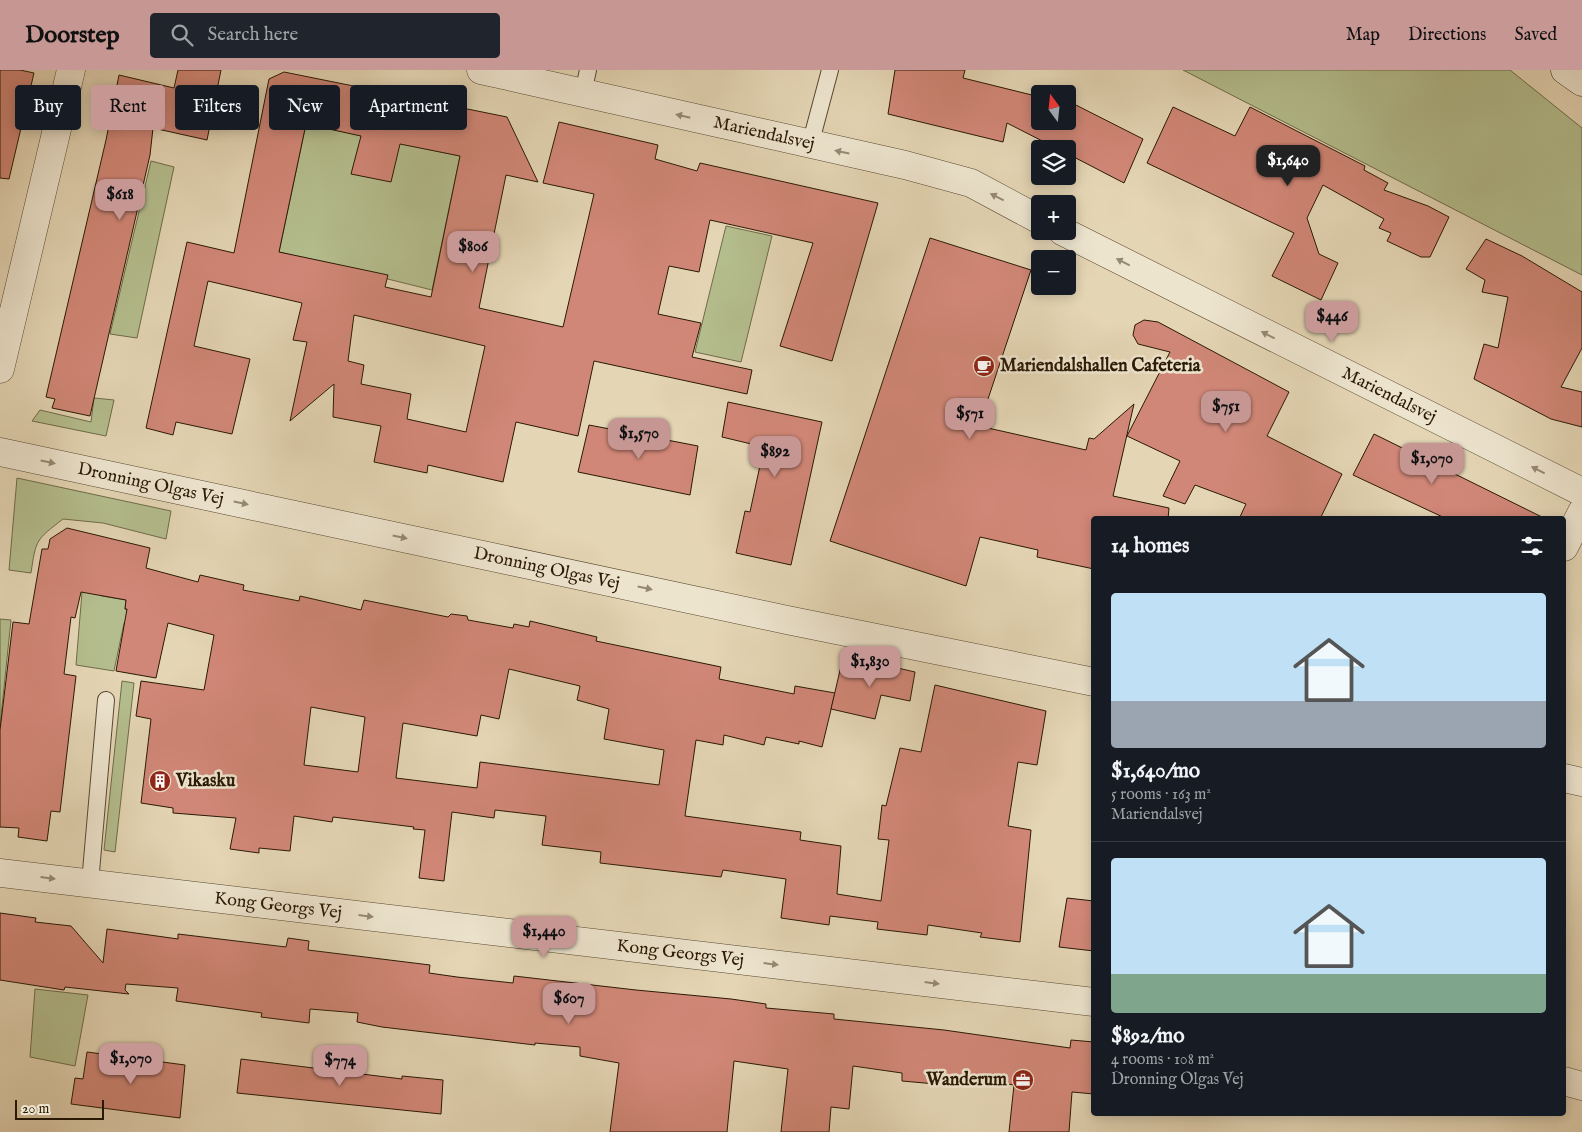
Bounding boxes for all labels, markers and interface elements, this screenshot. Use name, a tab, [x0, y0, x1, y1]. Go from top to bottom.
search box	[150, 13, 500, 58]
text: Doorstep	[25, 20, 120, 51]
icon: search	[168, 21, 196, 49]
text: Search here	[208, 23, 298, 47]
text: Map	[1346, 24, 1380, 47]
text: Directions	[1408, 24, 1486, 47]
text: Saved	[1514, 24, 1557, 47]
chip: Buy	[15, 85, 81, 130]
chip: Rent	[91, 85, 165, 130]
chip: Filters	[175, 85, 259, 130]
chip: New	[269, 85, 340, 130]
chip: Apartment	[350, 85, 467, 130]
north arrow	[1031, 85, 1076, 130]
map controls	[1031, 85, 1076, 295]
street label: Mariendalsvej	[711, 111, 817, 156]
one-way arrow	[676, 112, 691, 120]
button: layers	[1031, 140, 1076, 185]
pin: $1,640	[1247, 144, 1329, 187]
one-way arrow	[834, 148, 849, 156]
text: $1,640	[1267, 151, 1309, 171]
pin: $618	[90, 178, 150, 221]
text: $618	[106, 185, 134, 205]
one-way arrow	[989, 193, 1004, 201]
button: +	[1031, 195, 1076, 240]
pin: $806	[443, 230, 503, 273]
text: $806	[458, 237, 488, 257]
button: −	[1031, 250, 1076, 295]
one-way arrow	[1115, 258, 1130, 266]
pin: $446	[1302, 300, 1362, 343]
text: $446	[1316, 307, 1348, 327]
one-way arrow	[1261, 331, 1275, 339]
cafe icon: Mariendalshallen Cafeteria	[972, 354, 996, 378]
place label: Mariendalshallen Cafeteria	[1000, 355, 1202, 378]
street label: Mariendalsvej	[1338, 362, 1440, 429]
pin: $751	[1196, 390, 1256, 433]
text: $751	[1212, 397, 1240, 417]
pin: $571	[940, 398, 1000, 440]
text: $571	[956, 404, 984, 424]
pin: $1,570	[598, 418, 680, 460]
text: $1,570	[619, 424, 659, 444]
pin: $892	[745, 436, 805, 478]
text: $892	[760, 442, 790, 462]
pin: $1,070	[1391, 442, 1473, 485]
text: $1,070	[1411, 449, 1453, 469]
street label: Dronning Olgas Vej	[75, 457, 226, 511]
one-way arrow	[40, 459, 56, 467]
one-way arrow	[1531, 466, 1546, 474]
one-way arrow	[233, 499, 248, 507]
icon: filters	[1518, 532, 1546, 560]
one-way arrow	[392, 533, 407, 541]
text: 14 homes	[1111, 533, 1189, 560]
street label: Dronning Olgas Vej	[471, 542, 622, 596]
one-way arrow	[637, 584, 652, 592]
icon: home	[1284, 625, 1374, 715]
pin: $1,830	[829, 646, 911, 688]
text: $1,830	[850, 652, 890, 672]
text: $1,640/mo	[1111, 758, 1200, 785]
building icon: Vikasku	[148, 769, 172, 793]
place label: Vikasku	[175, 770, 236, 793]
text: 5 rooms · 163 m²	[1111, 785, 1211, 805]
text: Mariendalsvej	[1111, 805, 1203, 825]
one-way arrow	[41, 874, 57, 882]
street label: Kong Georgs Vej	[213, 887, 343, 925]
icon: home	[1284, 891, 1374, 981]
one-way arrow	[359, 912, 375, 920]
pin: $1,440	[503, 916, 585, 958]
text: $1,440	[522, 922, 566, 942]
street label: Kong Georgs Vej	[615, 934, 745, 972]
one-way arrow	[763, 960, 779, 968]
one-way arrow	[925, 979, 941, 987]
pin: $607	[539, 982, 599, 1025]
text: $607	[554, 989, 584, 1009]
text: $892/mo	[1111, 1023, 1185, 1050]
pin: $1,070	[90, 1042, 172, 1085]
pin: $774	[310, 1044, 370, 1087]
text: $1,070	[110, 1049, 152, 1069]
text: 4 rooms · 108 m²	[1111, 1050, 1214, 1070]
text: $774	[324, 1051, 356, 1071]
office icon: Wanderum	[1011, 1068, 1035, 1092]
place label: Wanderum	[925, 1069, 1007, 1092]
text: Dronning Olgas Vej	[1111, 1070, 1243, 1090]
scale bar	[15, 1097, 104, 1120]
text: 20 m	[22, 1100, 49, 1118]

